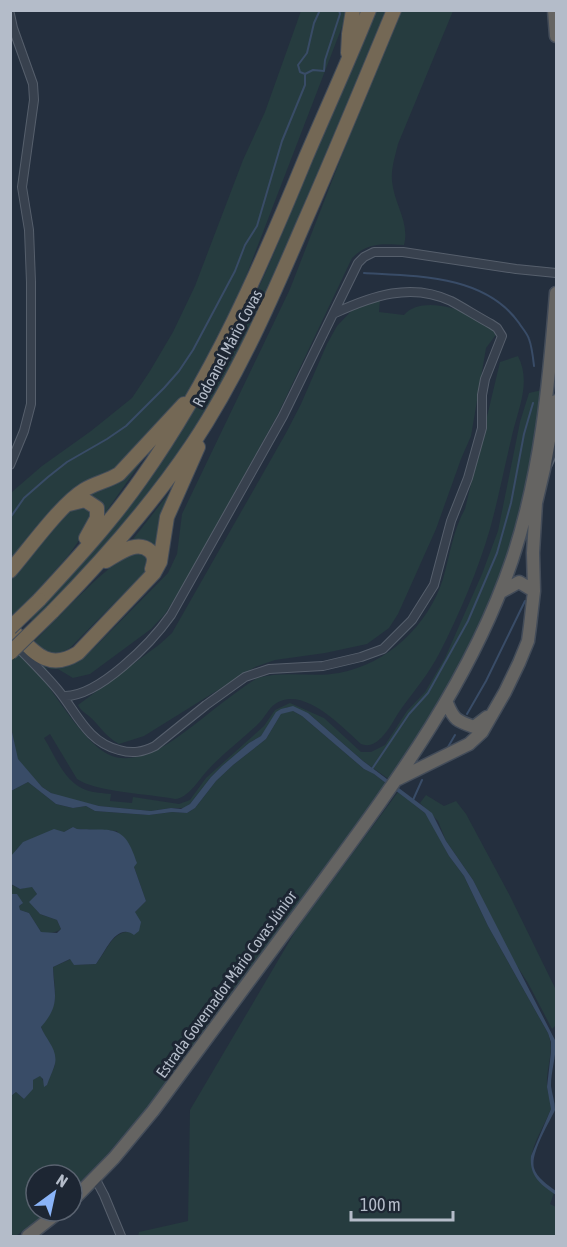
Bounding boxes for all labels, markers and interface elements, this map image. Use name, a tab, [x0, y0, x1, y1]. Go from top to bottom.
street label: Rodoanel Mário Covas	[189, 286, 266, 410]
street label: Estrada Governador Mário Covas Júnior	[152, 887, 300, 1081]
north arrow	[24, 1163, 84, 1223]
text: N	[53, 1170, 71, 1191]
scale bar	[351, 1184, 453, 1222]
text: 100 m	[360, 1194, 401, 1215]

